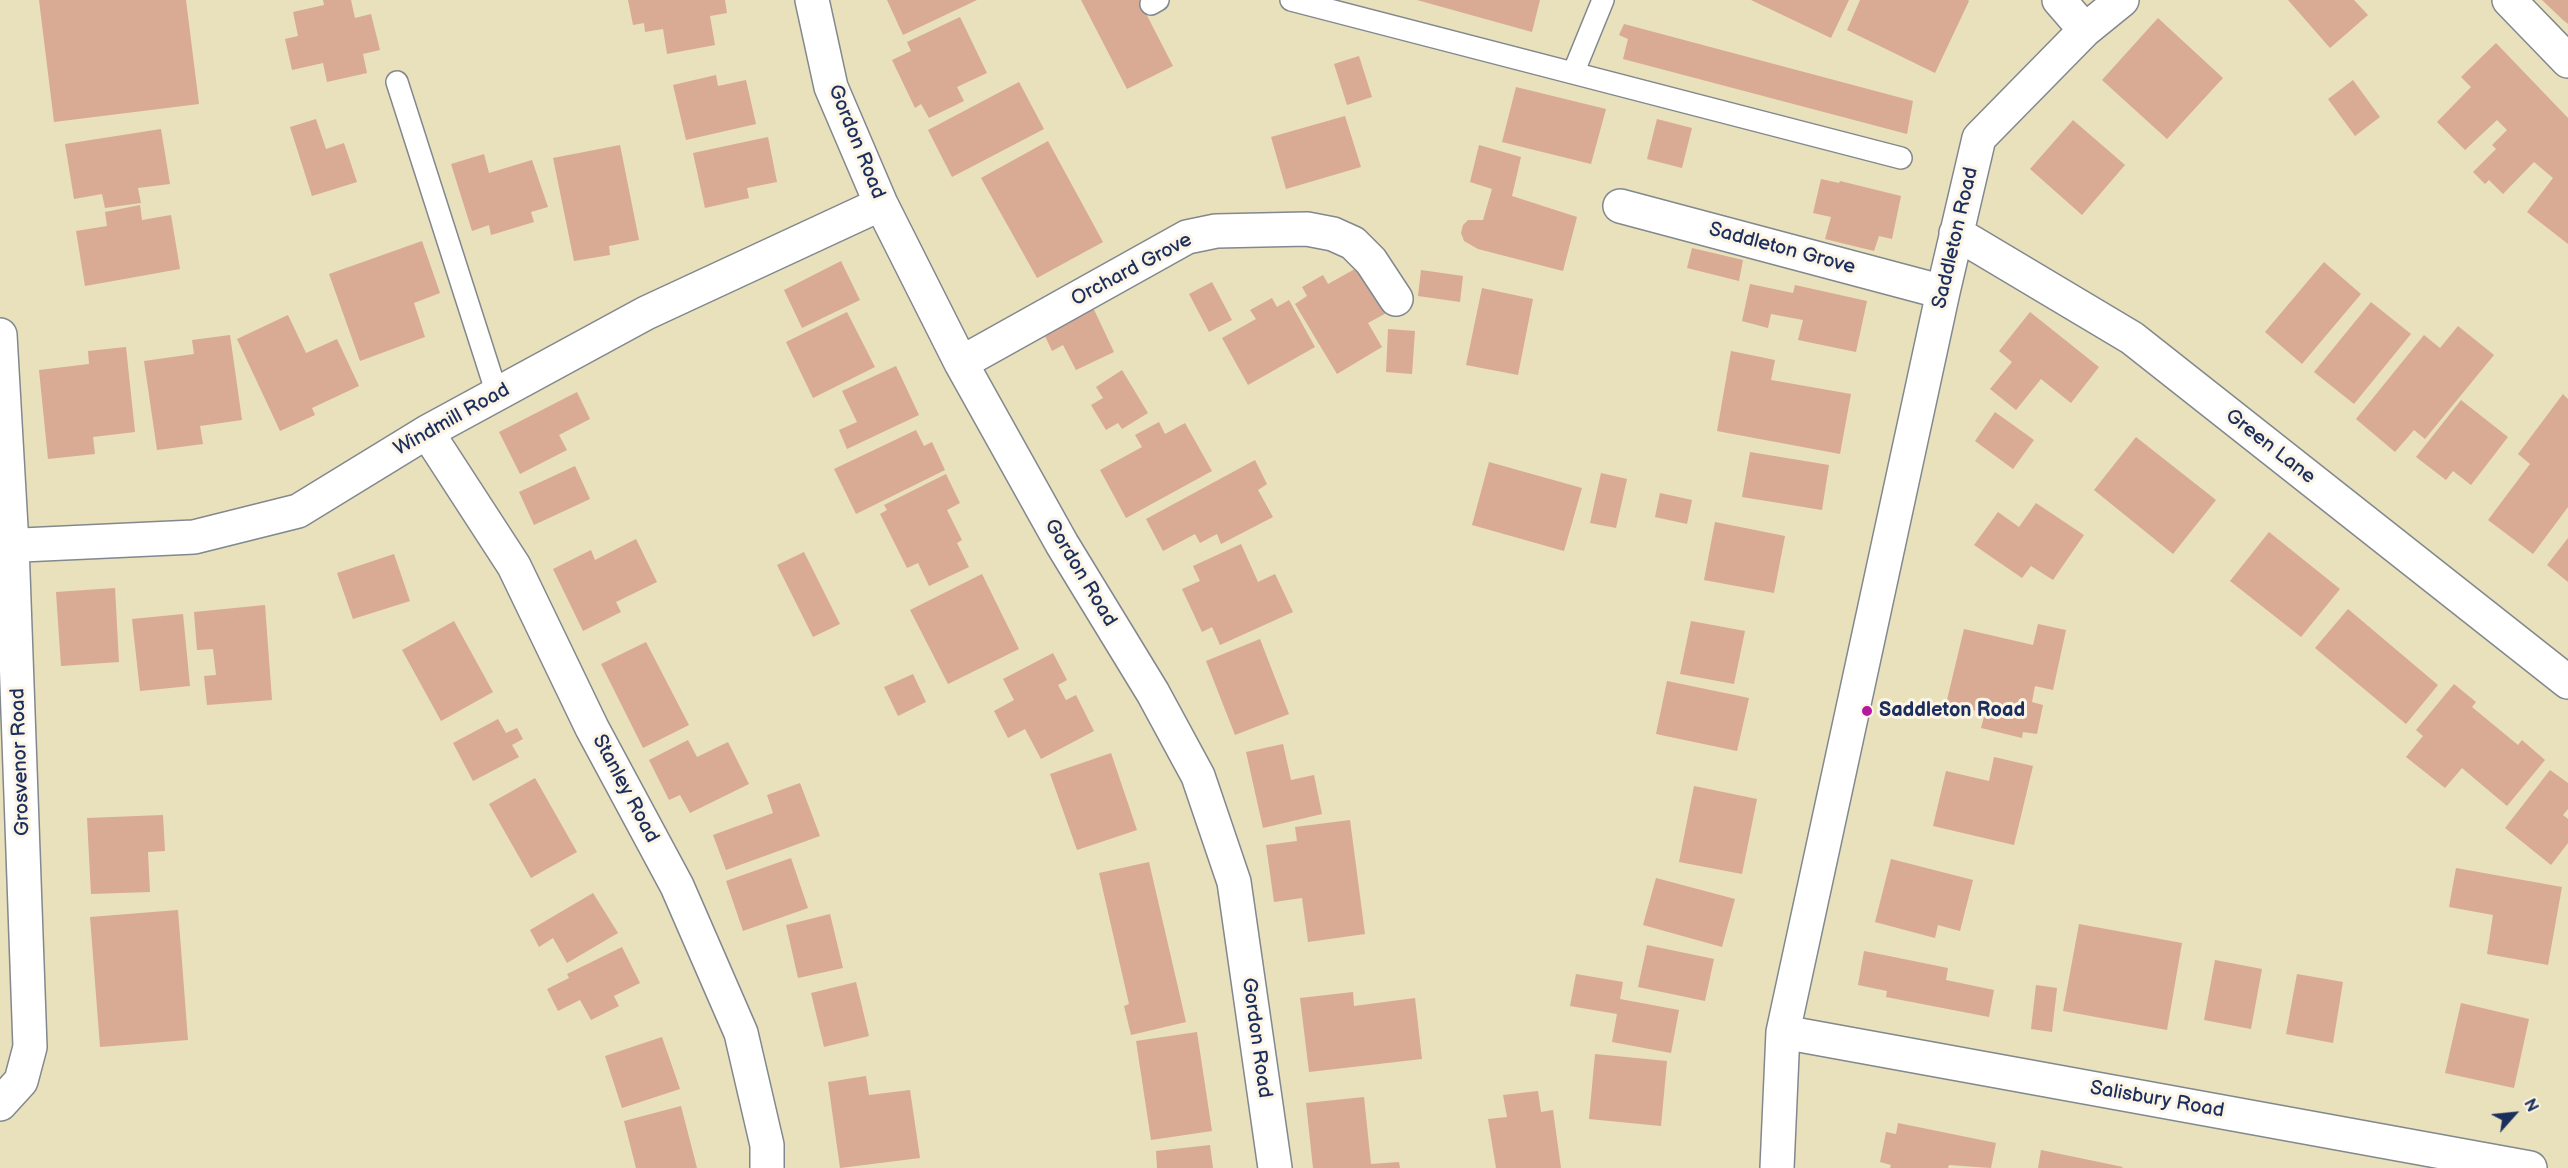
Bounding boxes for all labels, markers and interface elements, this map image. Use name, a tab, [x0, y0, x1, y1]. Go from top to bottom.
street label: Gordon Road	[822, 81, 890, 203]
street label: Saddleton Road	[1928, 165, 1984, 311]
street label: Saddleton Grove	[1706, 218, 1858, 280]
street label: Orchard Grove	[1068, 228, 1196, 312]
street label: Windmill Road	[390, 378, 514, 462]
street label: Green Lane	[2220, 404, 2320, 490]
street label: Gordon Road	[1039, 515, 1121, 631]
street label: Grosvenor Road	[6, 688, 36, 836]
place label: Saddleton Road	[1879, 699, 2025, 723]
marker: Saddleton Road	[1860, 704, 1874, 718]
street label: Stanley Road	[586, 731, 664, 847]
street label: Gordon Road	[1236, 976, 1276, 1100]
street label: Salisbury Road	[2088, 1076, 2226, 1124]
north arrow	[2484, 1084, 2544, 1144]
text: N	[2519, 1096, 2542, 1115]

